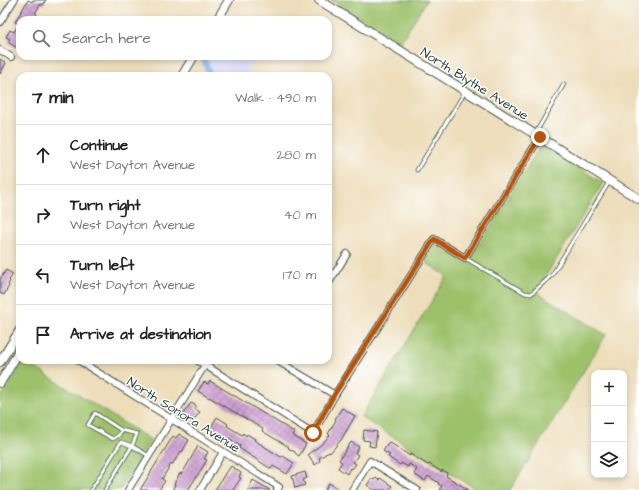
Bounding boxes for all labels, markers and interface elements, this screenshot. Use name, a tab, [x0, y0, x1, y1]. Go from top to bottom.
search box	[16, 16, 332, 60]
icon: search	[30, 27, 52, 49]
text: Search here	[62, 28, 151, 49]
street label: North Blythe Avenue	[417, 43, 532, 125]
text: 7 min	[32, 86, 74, 110]
text: Walk · 490 m	[235, 89, 316, 107]
route end	[531, 128, 549, 146]
text: Continue	[70, 135, 128, 156]
icon: ahead	[32, 144, 54, 166]
text: 280 m	[277, 146, 316, 164]
text: West Dayton Avenue	[70, 156, 195, 174]
text: Turn right	[70, 195, 141, 216]
icon: right	[32, 204, 54, 226]
text: 40 m	[284, 206, 316, 224]
text: West Dayton Avenue	[70, 216, 195, 234]
text: Turn left	[70, 255, 134, 276]
icon: left	[32, 264, 54, 286]
text: 170 m	[283, 266, 316, 284]
text: West Dayton Avenue	[70, 276, 195, 294]
icon: arrive	[32, 324, 54, 346]
text: Arrive at destination	[70, 324, 211, 345]
map controls	[591, 370, 627, 478]
button: +	[591, 370, 627, 406]
street label: North Sonora Avenue	[123, 373, 243, 457]
button: −	[591, 406, 627, 442]
route start	[304, 424, 322, 442]
button: layers	[591, 442, 627, 478]

